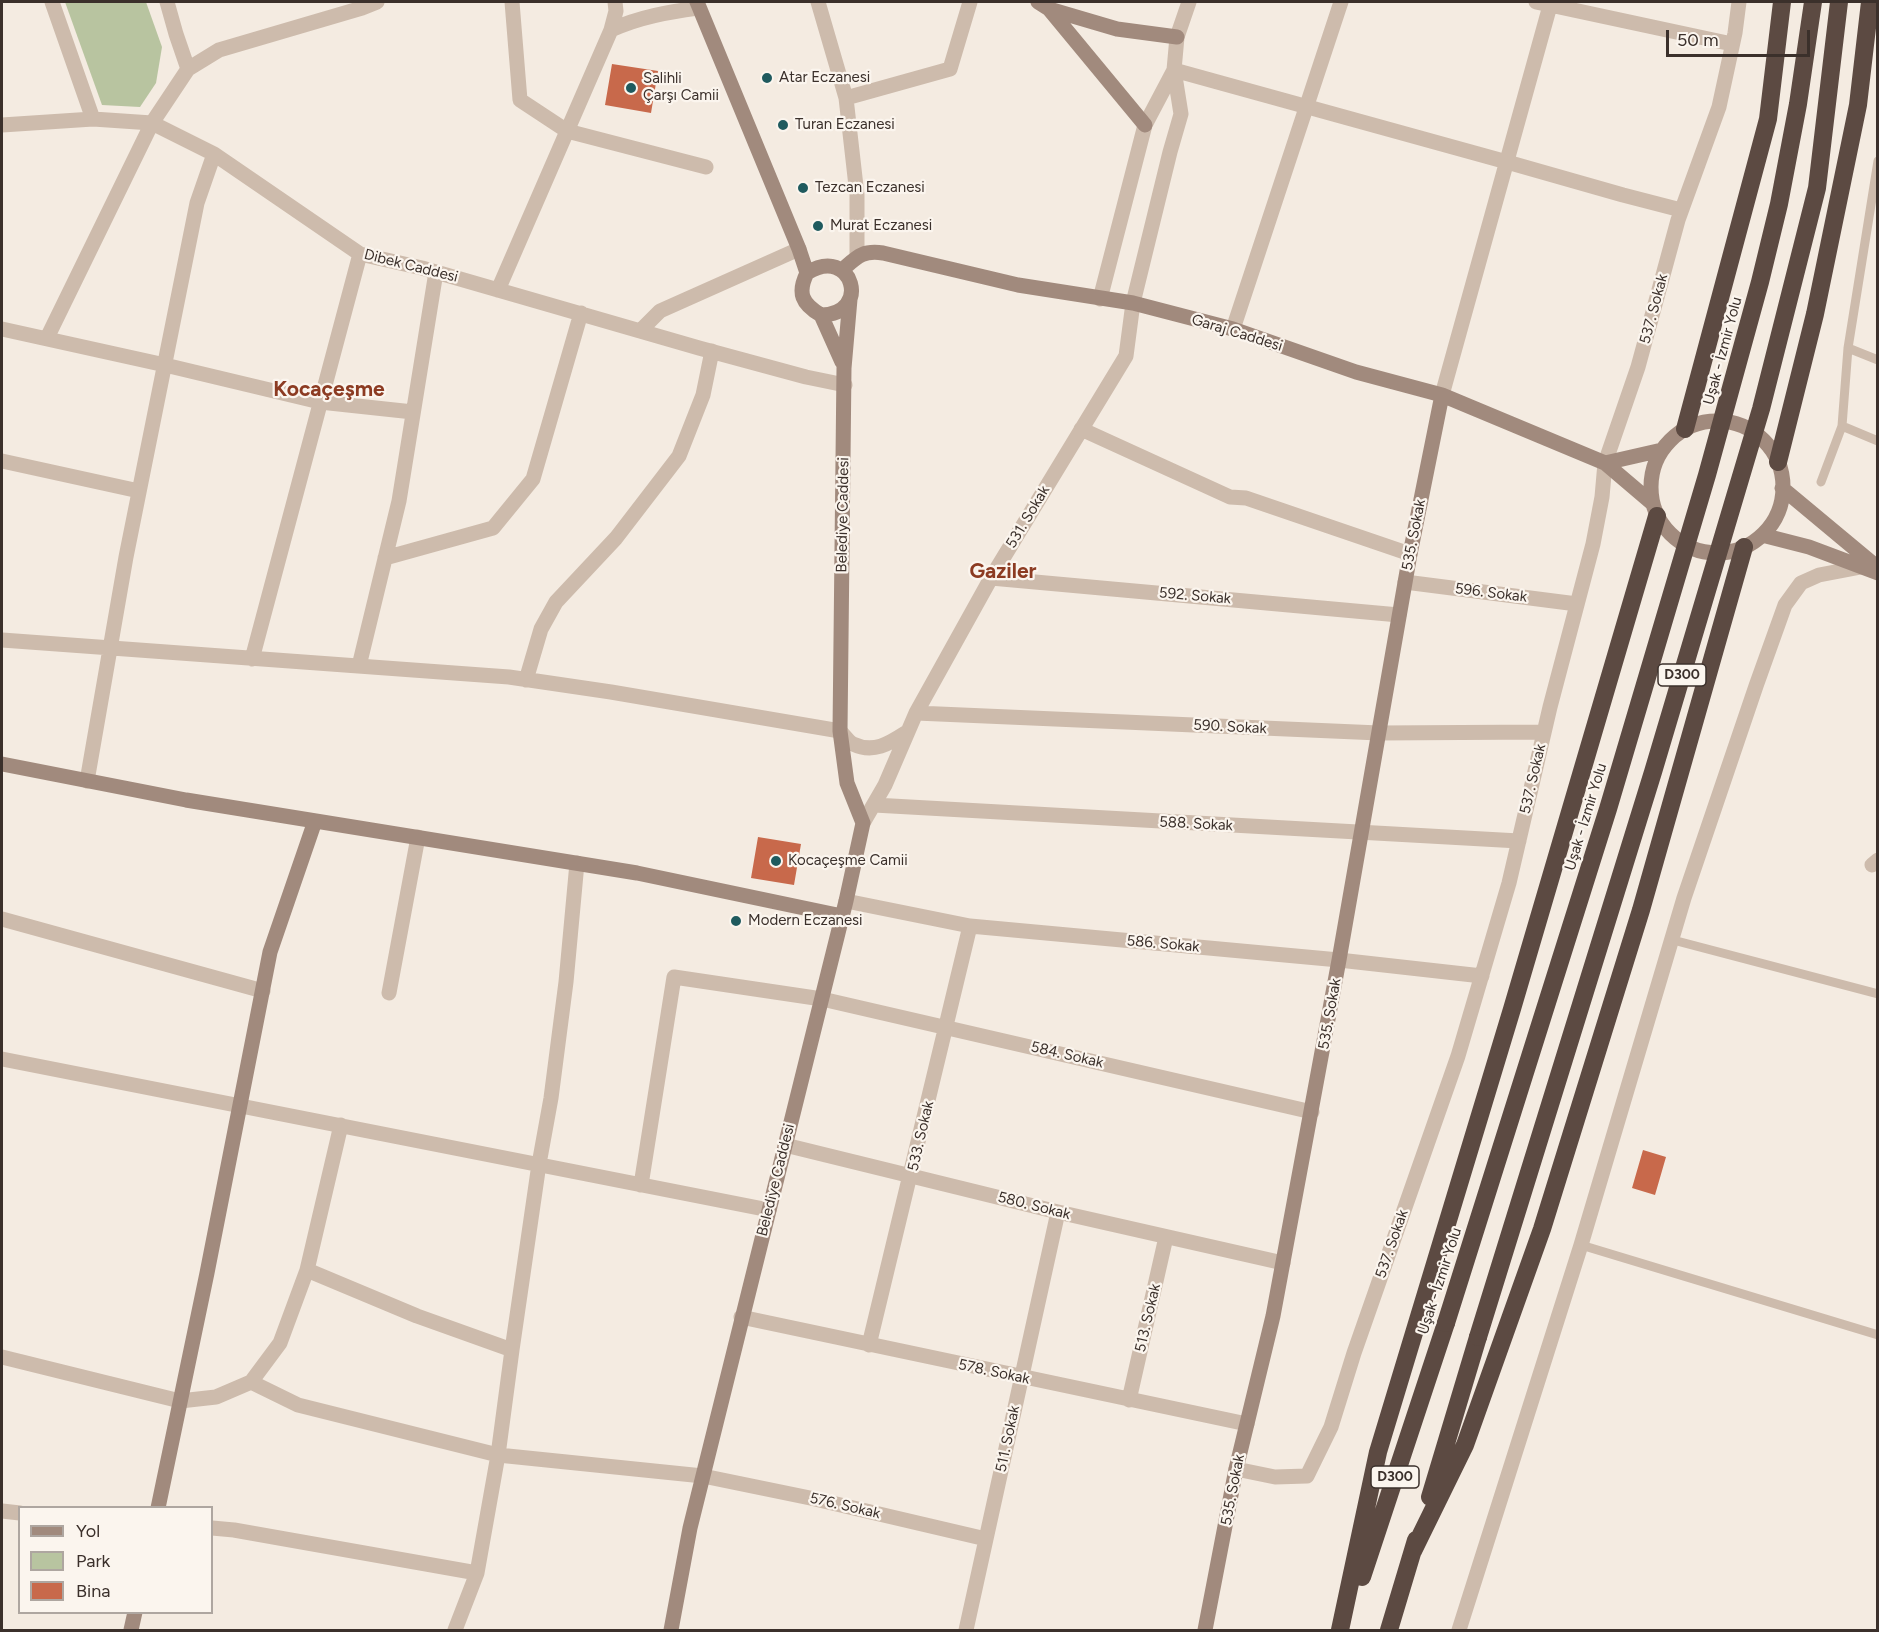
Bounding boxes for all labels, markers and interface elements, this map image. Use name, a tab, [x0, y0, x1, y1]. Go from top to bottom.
scale bar	[1669, 18, 1813, 56]
text: 50 m	[1677, 29, 1719, 51]
place label: Atar Eczanesi	[779, 69, 870, 87]
place label: Salihli Çarşı Camii	[643, 70, 719, 105]
marker: Atar Eczanesi	[760, 71, 774, 85]
marker: Salihli Çarşı Camii	[624, 81, 638, 95]
place label: Turan Eczanesi	[795, 116, 895, 134]
marker: Turan Eczanesi	[776, 118, 790, 132]
place label: Tezcan Eczanesi	[815, 179, 925, 197]
marker: Tezcan Eczanesi	[796, 181, 810, 195]
place label: Murat Eczanesi	[830, 217, 932, 235]
marker: Murat Eczanesi	[811, 219, 825, 233]
street label: Dibek Caddesi	[362, 246, 460, 286]
street label: 537. Sokak	[1636, 272, 1672, 346]
street label: Uşak - İzmir Yolu	[1700, 295, 1746, 407]
street label: Garaj Caddesi	[1189, 311, 1285, 355]
district label: Kocaçeşme	[273, 377, 385, 403]
street label: Belediye Caddesi	[833, 457, 853, 573]
street label: 531. Sokak	[1002, 482, 1054, 552]
street label: 535. Sokak	[1398, 498, 1430, 572]
district label: Gaziler	[969, 559, 1037, 585]
street label: 596. Sokak	[1454, 580, 1528, 606]
street label: 592. Sokak	[1158, 584, 1232, 608]
road number: D300	[1658, 664, 1706, 686]
street label: 590. Sokak	[1193, 716, 1267, 738]
street label: 537. Sokak	[1516, 742, 1550, 816]
street label: Uşak - İzmir Yolu	[1561, 761, 1611, 873]
street label: 588. Sokak	[1159, 813, 1233, 835]
place label: Kocaçeşme Camii	[788, 852, 908, 870]
marker: Kocaçeşme Camii	[769, 854, 783, 868]
place label: Modern Eczanesi	[748, 912, 863, 930]
marker: Modern Eczanesi	[729, 914, 743, 928]
street label: 586. Sokak	[1126, 932, 1200, 956]
street label: 535. Sokak	[1315, 977, 1345, 1051]
street label: 584. Sokak	[1029, 1038, 1105, 1072]
street label: 533. Sokak	[904, 1099, 938, 1173]
street label: Belediye Caddesi	[753, 1122, 799, 1238]
street label: 580. Sokak	[996, 1188, 1072, 1224]
street label: 537. Sokak	[1372, 1207, 1412, 1281]
street label: Uşak - İzmir Yolu	[1414, 1225, 1466, 1337]
street label: 513. Sokak	[1131, 1282, 1165, 1354]
street label: 578. Sokak	[957, 1356, 1031, 1388]
street label: 511. Sokak	[992, 1404, 1024, 1474]
street label: 535. Sokak	[1217, 1453, 1249, 1527]
road number: D300	[1371, 1466, 1419, 1488]
street label: 576. Sokak	[808, 1489, 882, 1523]
legend	[18, 1506, 213, 1614]
text: Yol	[76, 1520, 100, 1542]
text: Park	[76, 1550, 110, 1572]
text: Bina	[76, 1580, 110, 1602]

